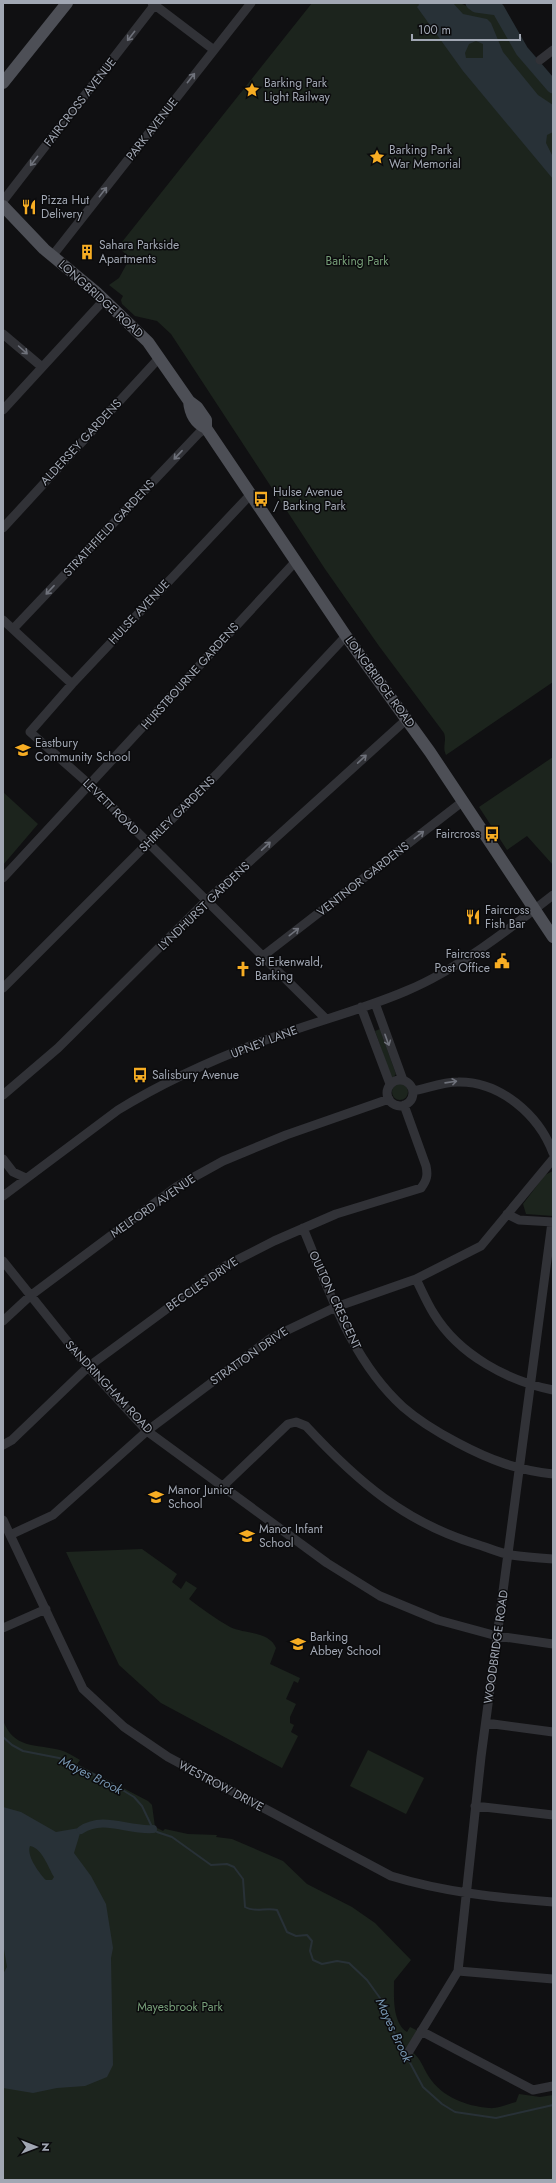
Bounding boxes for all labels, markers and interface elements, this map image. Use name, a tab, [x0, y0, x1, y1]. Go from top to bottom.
scale bar	[412, 16, 520, 42]
text: 100 m	[418, 21, 451, 39]
one-way arrow	[127, 30, 135, 41]
street label: FAIRCROSS AVENUE	[39, 54, 121, 150]
one-way arrow	[187, 73, 196, 84]
place label: Barking Park Light Railway	[264, 74, 330, 106]
place icon: Barking Park Light Railway	[243, 81, 261, 99]
street label: PARK AVENUE	[122, 94, 182, 164]
place label: Barking Park War Memorial	[389, 141, 461, 173]
place icon: Barking Park War Memorial	[368, 148, 386, 166]
one-way arrow	[30, 155, 39, 166]
one-way arrow	[99, 186, 107, 197]
place label: Pizza Hut Delivery	[41, 191, 89, 223]
restaurant icon: Pizza Hut Delivery	[20, 198, 38, 216]
place label: Sahara Parkside Apartments	[99, 236, 179, 268]
building icon: Sahara Parkside Apartments	[78, 243, 96, 261]
park label: Barking Park	[325, 252, 389, 270]
street label: LONGBRIDGE ROAD	[54, 256, 148, 342]
one-way arrow	[18, 345, 28, 354]
street label: ALDERSEY GARDENS	[36, 394, 126, 489]
one-way arrow	[174, 450, 183, 460]
street label: STRATHFIELD GARDENS	[59, 475, 159, 581]
place label: Hulse Avenue / Barking Park	[273, 483, 347, 515]
bus stop icon: Hulse Avenue / Barking Park	[252, 490, 270, 508]
street label: HULSE AVENUE	[104, 576, 174, 648]
one-way arrow	[46, 585, 55, 595]
street label: HURSTBOURNE GARDENS	[137, 618, 244, 734]
street label: LONGBRIDGE ROAD	[341, 633, 419, 731]
place label: Eastbury Community School	[35, 734, 130, 766]
school or university icon: Eastbury Community School	[14, 741, 32, 759]
one-way arrow	[357, 754, 367, 763]
street label: SHIRLEY GARDENS	[135, 772, 219, 856]
street label: LEVETT ROAD	[79, 775, 143, 839]
place label: Faircross	[436, 825, 480, 843]
bus stop icon: Faircross	[483, 825, 501, 843]
one-way arrow	[413, 831, 424, 839]
street label: VENTNOR GARDENS	[313, 837, 413, 921]
one-way arrow	[261, 842, 271, 851]
street label: LYNDHURST GARDENS	[154, 857, 254, 955]
place label: Faircross Fish Bar	[485, 901, 530, 933]
restaurant icon: Faircross Fish Bar	[464, 908, 482, 926]
one-way arrow	[288, 928, 299, 936]
place label: Faircross Post Office	[435, 945, 490, 977]
public building icon: Faircross Post Office	[493, 952, 511, 970]
place label: St Erkenwald, Barking	[255, 953, 324, 985]
church icon: St Erkenwald, Barking	[234, 960, 252, 978]
street label: UPNEY LANE	[228, 1021, 300, 1063]
one-way arrow	[384, 1033, 392, 1045]
bus stop icon: Salisbury Avenue	[131, 1066, 149, 1084]
place label: Salisbury Avenue	[152, 1066, 239, 1084]
one-way arrow	[444, 1079, 457, 1086]
street label: MELFORD AVENUE	[107, 1170, 199, 1242]
street label: OULTON CRESCENT	[304, 1248, 366, 1353]
street label: BECCLES DRIVE	[162, 1252, 242, 1316]
street label: STRATTON DRIVE	[206, 1322, 292, 1390]
street label: SANDRINGHAM ROAD	[61, 1336, 157, 1438]
place label: Manor Junior School	[168, 1481, 234, 1513]
school or university icon: Manor Junior School	[147, 1488, 165, 1506]
place label: Manor Infant School	[259, 1520, 323, 1552]
school or university icon: Manor Infant School	[238, 1527, 256, 1545]
street label: WOODBRIDGE ROAD	[479, 1589, 513, 1705]
place label: Barking Abbey School	[310, 1628, 381, 1660]
school or university icon: Barking Abbey School	[289, 1635, 307, 1653]
water label: Mayes Brook	[56, 1751, 126, 1799]
street label: WESTROW DRIVE	[175, 1756, 267, 1816]
water label: Mayes Brook	[371, 1995, 417, 2066]
park label: Mayesbrook Park	[137, 1998, 224, 2016]
north arrow	[16, 2127, 56, 2167]
text: N	[38, 2143, 54, 2151]

